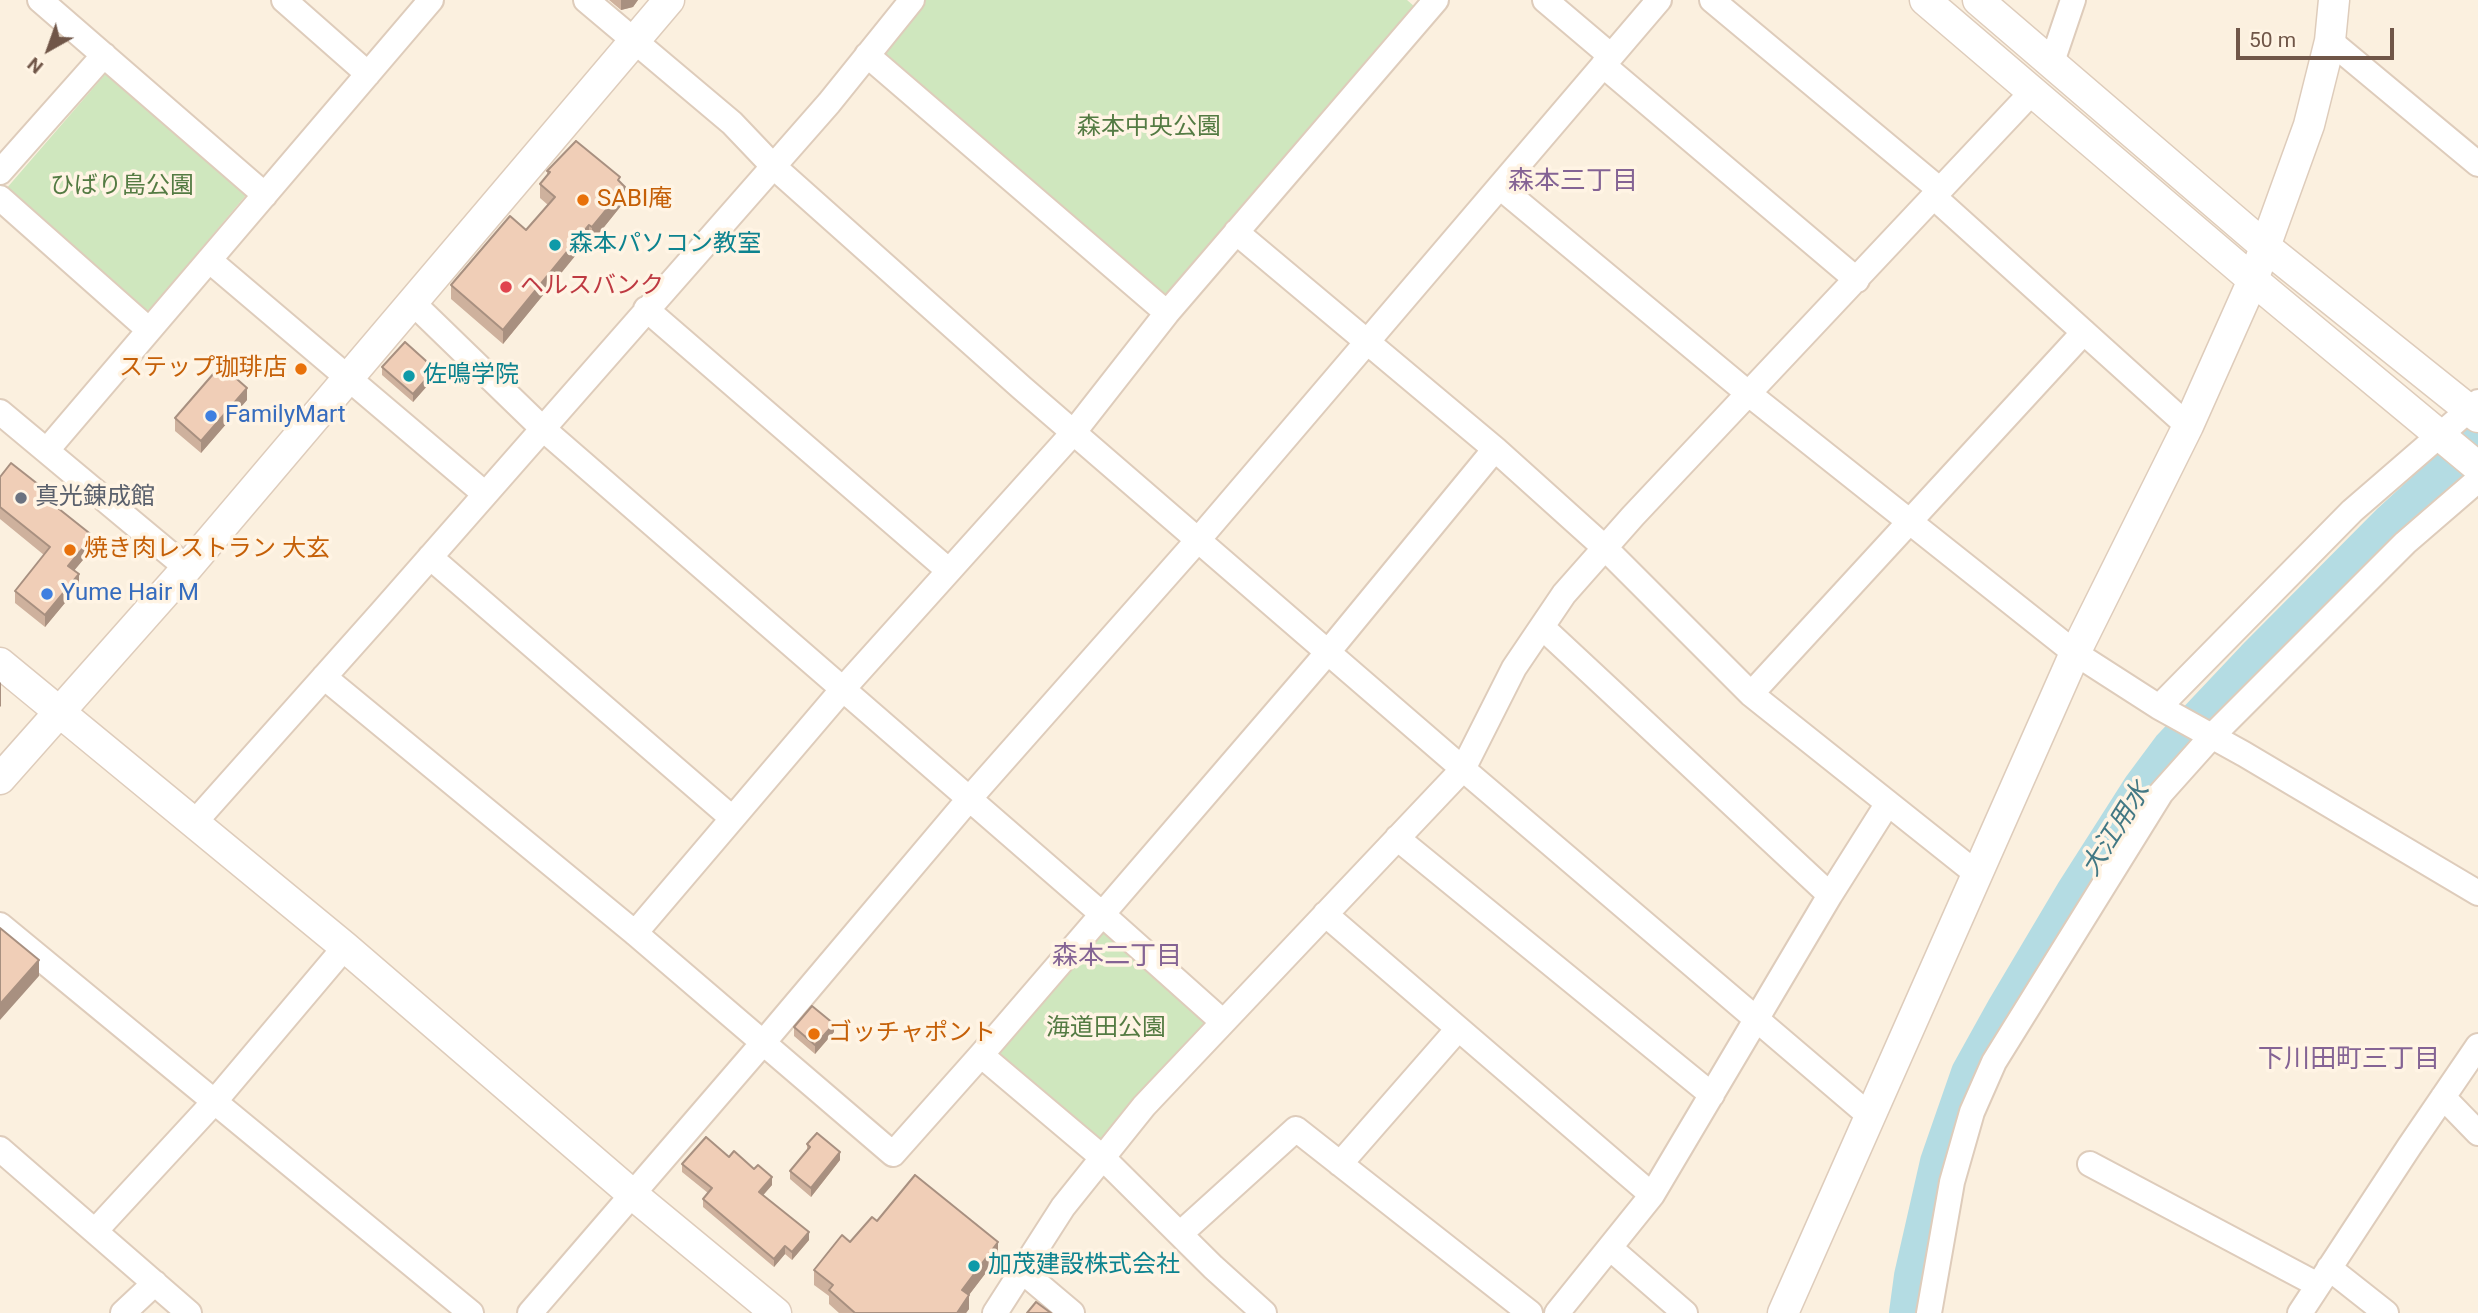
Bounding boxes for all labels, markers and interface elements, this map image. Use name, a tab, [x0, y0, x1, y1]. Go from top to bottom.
north arrow	[14, 14, 84, 84]
scale bar	[2240, 14, 2398, 58]
text: 50 m	[2249, 28, 2296, 52]
text: N	[23, 52, 48, 79]
park label: 森本中央公園	[1077, 114, 1221, 142]
district label: 森本三丁目	[1508, 166, 1638, 198]
park label: ひばり島公園	[50, 173, 194, 201]
place label: SABI庵	[597, 186, 672, 214]
marker: SABI庵	[575, 192, 591, 208]
place label: 森本パソコン教室	[569, 231, 761, 259]
marker: 森本パソコン教室	[547, 237, 563, 253]
place label: ヘルスバンク	[520, 273, 664, 301]
marker: ヘルスバンク	[498, 279, 514, 295]
place label: ステップ珈琲店	[119, 355, 287, 383]
marker: ステップ珈琲店	[293, 361, 309, 377]
place label: 佐鳴学院	[423, 362, 519, 390]
marker: 佐鳴学院	[401, 368, 417, 384]
place label: FamilyMart	[225, 402, 346, 430]
marker: FamilyMart	[203, 408, 219, 424]
place label: 真光錬成館	[35, 484, 155, 512]
marker: 真光錬成館	[13, 490, 29, 506]
place label: 焼き肉レストラン 大玄	[84, 536, 330, 564]
marker: 焼き肉レストラン 大玄	[62, 542, 78, 558]
place label: Yume Hair M	[61, 580, 199, 608]
marker: Yume Hair M	[39, 586, 55, 602]
water label: 大江用水	[2076, 778, 2158, 882]
district label: 森本二丁目	[1052, 941, 1182, 973]
park label: 海道田公園	[1046, 1015, 1166, 1043]
place label: ゴッチャポント	[828, 1020, 996, 1048]
marker: ゴッチャポント	[806, 1026, 822, 1042]
district label: 下川田町三丁目	[2258, 1044, 2440, 1076]
place label: 加茂建設株式会社	[988, 1252, 1180, 1280]
marker: 加茂建設株式会社	[966, 1258, 982, 1274]

